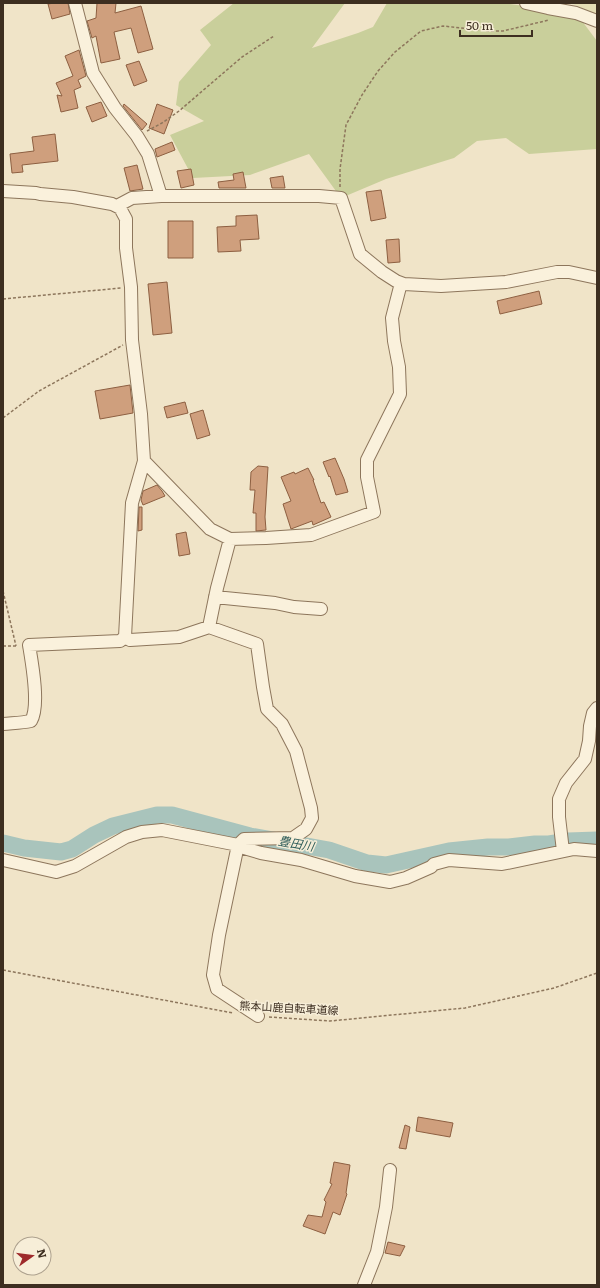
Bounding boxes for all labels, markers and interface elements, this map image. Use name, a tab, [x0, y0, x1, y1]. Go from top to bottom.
scale bar	[460, 12, 532, 38]
text: 50 m	[466, 16, 493, 34]
water label: 豊田川	[277, 831, 317, 855]
street label: 熊本山鹿自転車道線	[239, 996, 339, 1018]
north arrow	[12, 1236, 52, 1276]
text: N	[34, 1247, 52, 1260]

